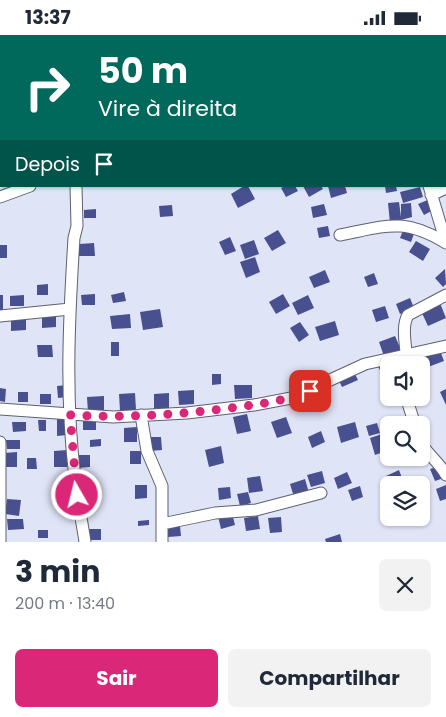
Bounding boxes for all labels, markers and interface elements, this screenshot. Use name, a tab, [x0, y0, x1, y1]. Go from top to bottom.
text: 13:37	[25, 4, 71, 31]
text: 50 m	[98, 46, 188, 95]
icon: right	[15, 55, 80, 120]
text: Vire à direita	[98, 93, 237, 124]
icon: arrive	[90, 150, 118, 178]
text: Depois	[15, 151, 80, 178]
map controls	[380, 356, 430, 526]
button: sound	[380, 356, 430, 406]
pin	[289, 370, 331, 412]
icon: arrive	[296, 377, 324, 405]
button: search	[380, 416, 430, 466]
position arrow	[50, 468, 102, 520]
button: layers	[380, 476, 430, 526]
text: 3 min	[15, 550, 100, 593]
button: close	[379, 559, 431, 611]
text: 200 m · 13:40	[15, 592, 115, 615]
button: Sair	[15, 649, 218, 707]
button: Compartilhar	[228, 649, 431, 707]

